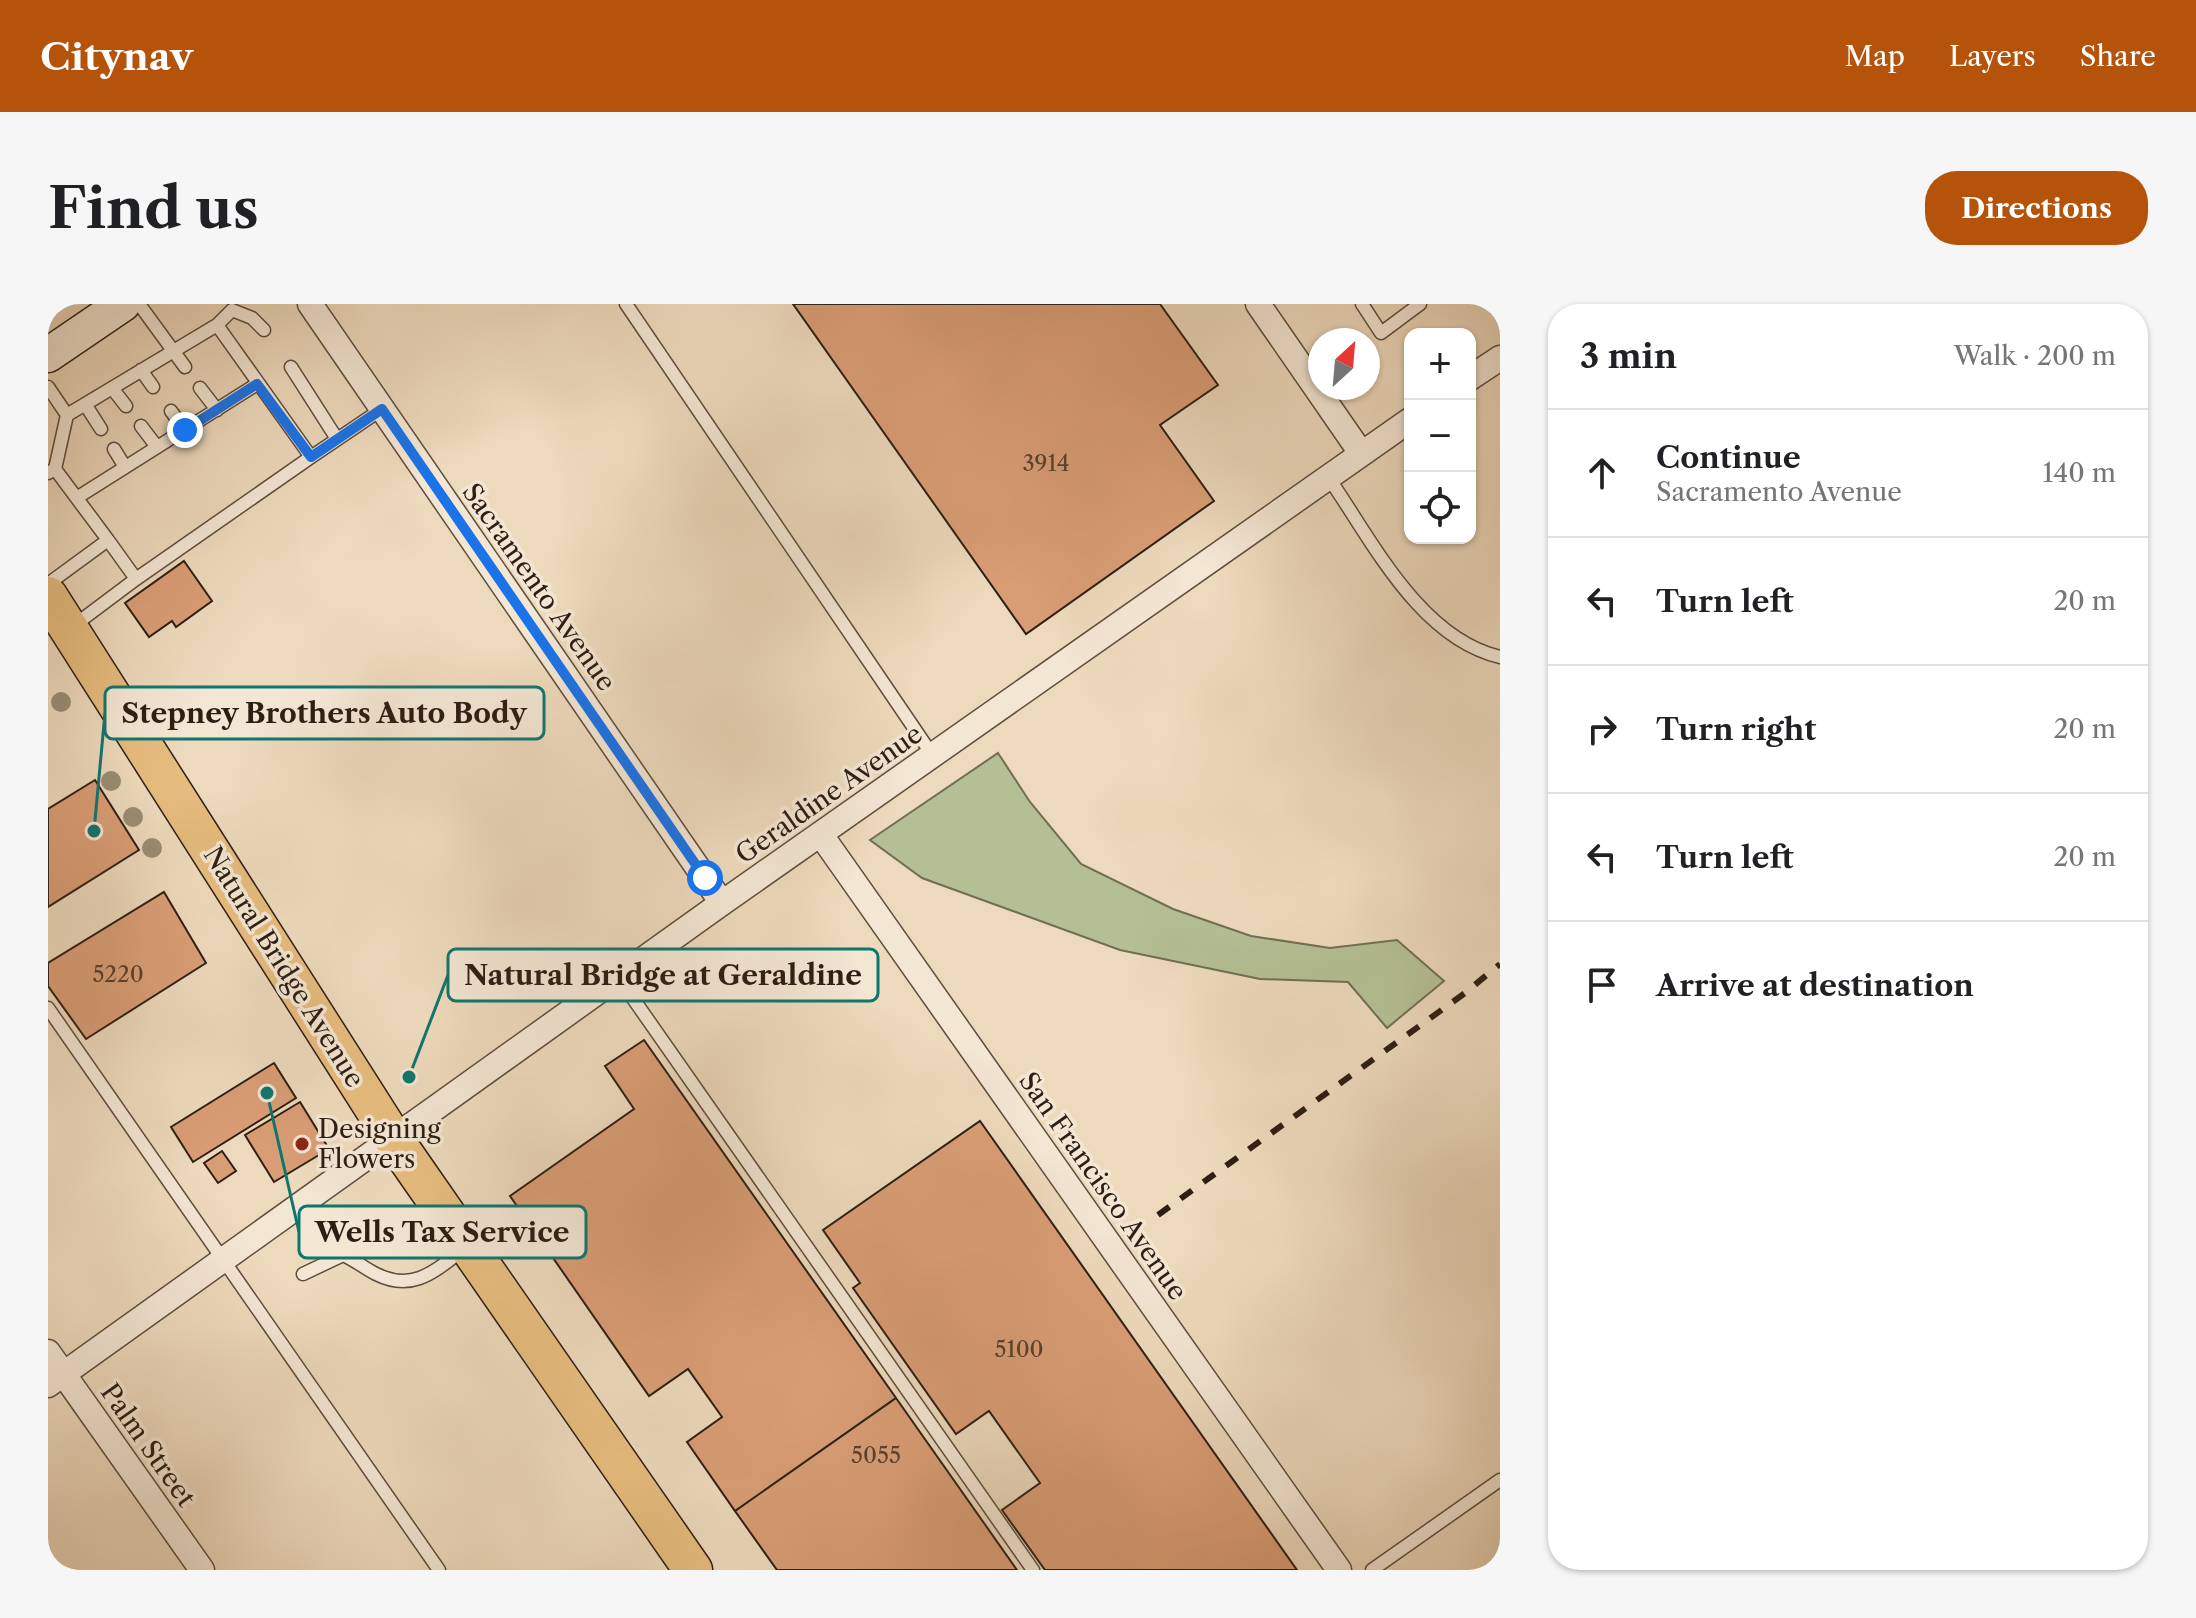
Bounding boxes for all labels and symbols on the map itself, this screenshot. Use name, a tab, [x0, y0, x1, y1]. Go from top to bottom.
north arrow	[1308, 328, 1380, 400]
route end	[167, 412, 203, 448]
house number: 3914	[1023, 450, 1069, 477]
street label: Sacramento Avenue	[455, 477, 623, 697]
callout: Stepney Brothers Auto Body	[105, 687, 544, 739]
text: Stepney Brothers Auto Body	[121, 696, 528, 730]
street label: Geraldine Avenue	[729, 718, 929, 870]
street label: Natural Bridge Avenue	[197, 841, 371, 1093]
route start	[687, 860, 723, 896]
callout: Natural Bridge at Geraldine	[448, 949, 878, 1001]
text: Natural Bridge at Geraldine	[464, 958, 862, 992]
house number: 5220	[92, 961, 144, 988]
street label: San Francisco Avenue	[1012, 1066, 1194, 1306]
place label: Designing Flowers	[318, 1113, 441, 1175]
marker: Designing Flowers	[293, 1135, 311, 1153]
callout: Wells Tax Service	[299, 1206, 586, 1258]
text: Wells Tax Service	[314, 1215, 569, 1249]
house number: 5100	[994, 1336, 1044, 1363]
street label: Palm Street	[94, 1377, 203, 1513]
house number: 5055	[851, 1442, 901, 1469]

